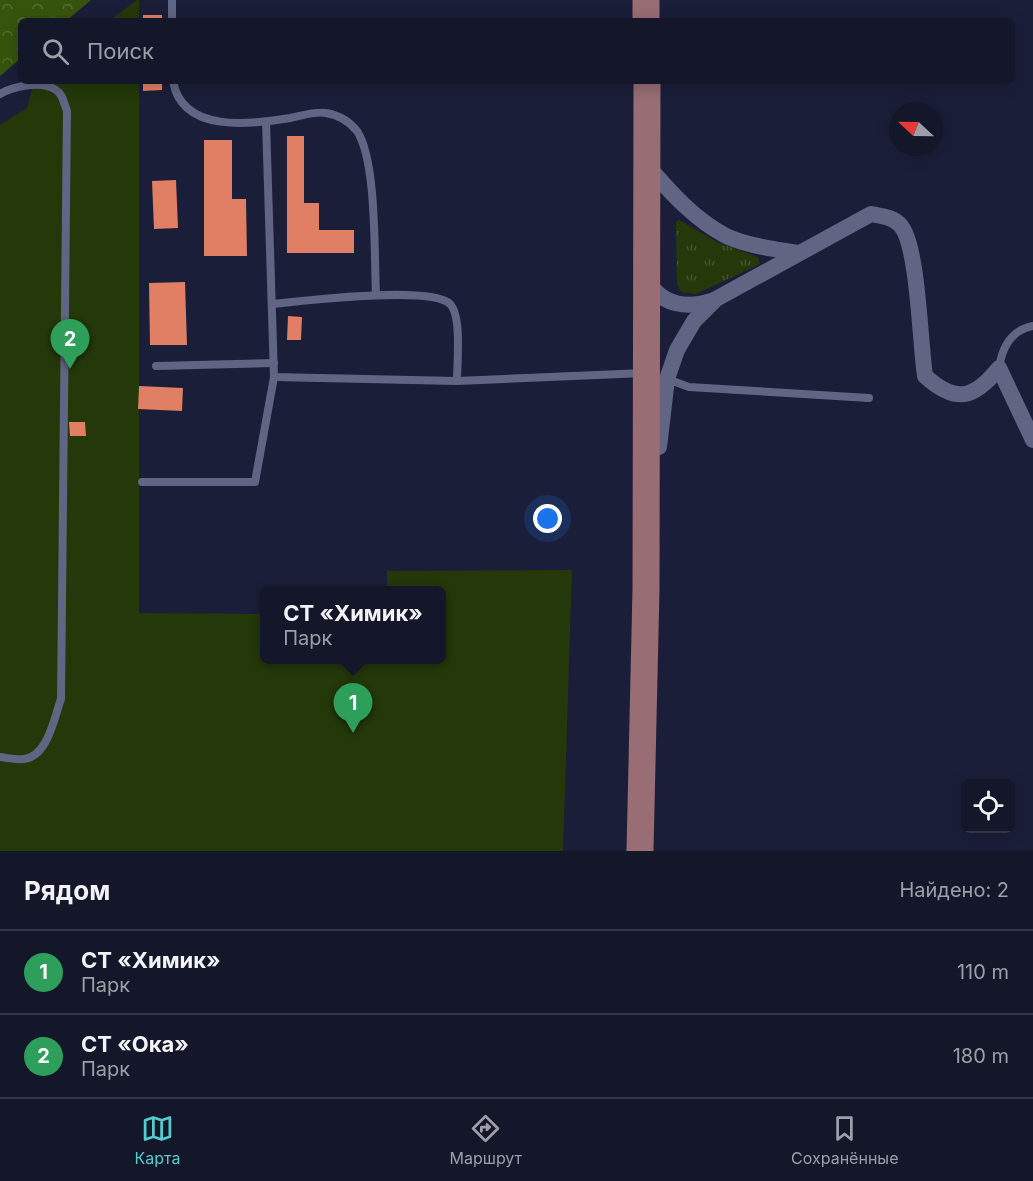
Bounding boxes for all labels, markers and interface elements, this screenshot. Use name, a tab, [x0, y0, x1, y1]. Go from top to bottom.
search box	[18, 18, 1015, 84]
icon: search	[39, 35, 72, 68]
text: Поиск	[87, 38, 154, 64]
north arrow	[889, 102, 943, 156]
pin: 2	[50, 320, 90, 369]
your location	[533, 504, 562, 533]
popup	[260, 586, 446, 664]
text: СТ «Химик»	[283, 600, 423, 626]
text: Парк	[283, 626, 332, 650]
pin: 1	[334, 684, 372, 733]
map controls	[961, 779, 1015, 833]
button: locate	[961, 779, 1015, 833]
text: Рядом	[24, 875, 110, 906]
text: Найдено: 2	[899, 878, 1009, 902]
text: СТ «Химик»	[81, 947, 221, 973]
text: 1	[39, 960, 48, 984]
text: 110 m	[957, 960, 1009, 984]
text: Парк	[81, 973, 130, 997]
text: СТ «Ока»	[81, 1031, 189, 1057]
text: 2	[37, 1044, 50, 1068]
text: 180 m	[953, 1044, 1009, 1068]
text: Парк	[81, 1057, 130, 1081]
tab: Карта	[135, 1112, 180, 1168]
tab: Маршрут	[449, 1112, 522, 1168]
tab: Сохранённые	[791, 1112, 898, 1168]

